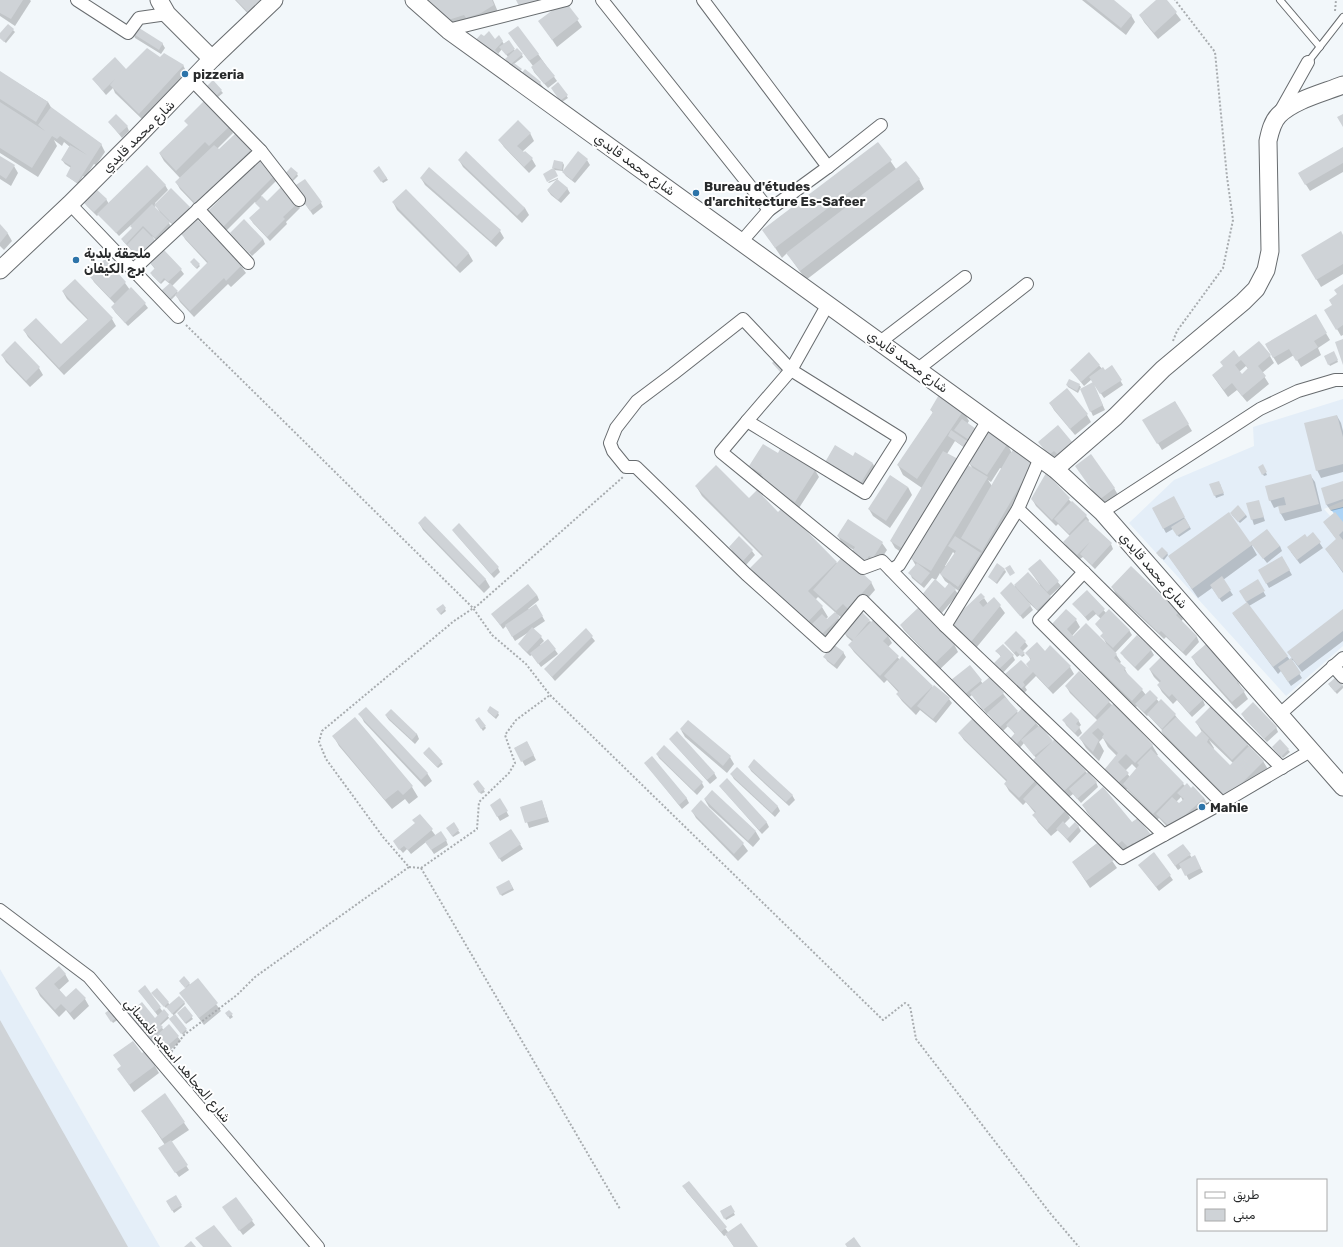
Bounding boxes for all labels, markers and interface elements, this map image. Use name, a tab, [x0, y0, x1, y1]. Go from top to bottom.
place label: pizzeria	[193, 67, 244, 82]
marker: pizzeria	[180, 69, 190, 79]
street label: شارع محمد قايدي	[99, 97, 179, 177]
street label: شارع محمد قايدي	[590, 130, 678, 200]
place label: Bureau d'études d'architecture Es-Safeer	[704, 179, 865, 209]
marker: Bureau d'études d'architecture Es-Safeer	[691, 188, 701, 198]
place label: ملحقة بلدية برج الكيفان	[84, 246, 151, 278]
marker: ملحقة بلدية برج الكيفان	[71, 255, 81, 265]
street label: شارع محمد قايدي	[863, 327, 951, 397]
street label: شارع محمد قايدي	[1115, 529, 1191, 613]
place label: Mahle	[1210, 800, 1249, 815]
marker: Mahle	[1197, 802, 1207, 812]
street label: شارع المجاهد اسعيد تلمساني	[120, 995, 234, 1127]
legend	[1197, 1179, 1327, 1231]
text: طريق	[1233, 1188, 1259, 1203]
text: مبنى	[1233, 1208, 1256, 1223]

